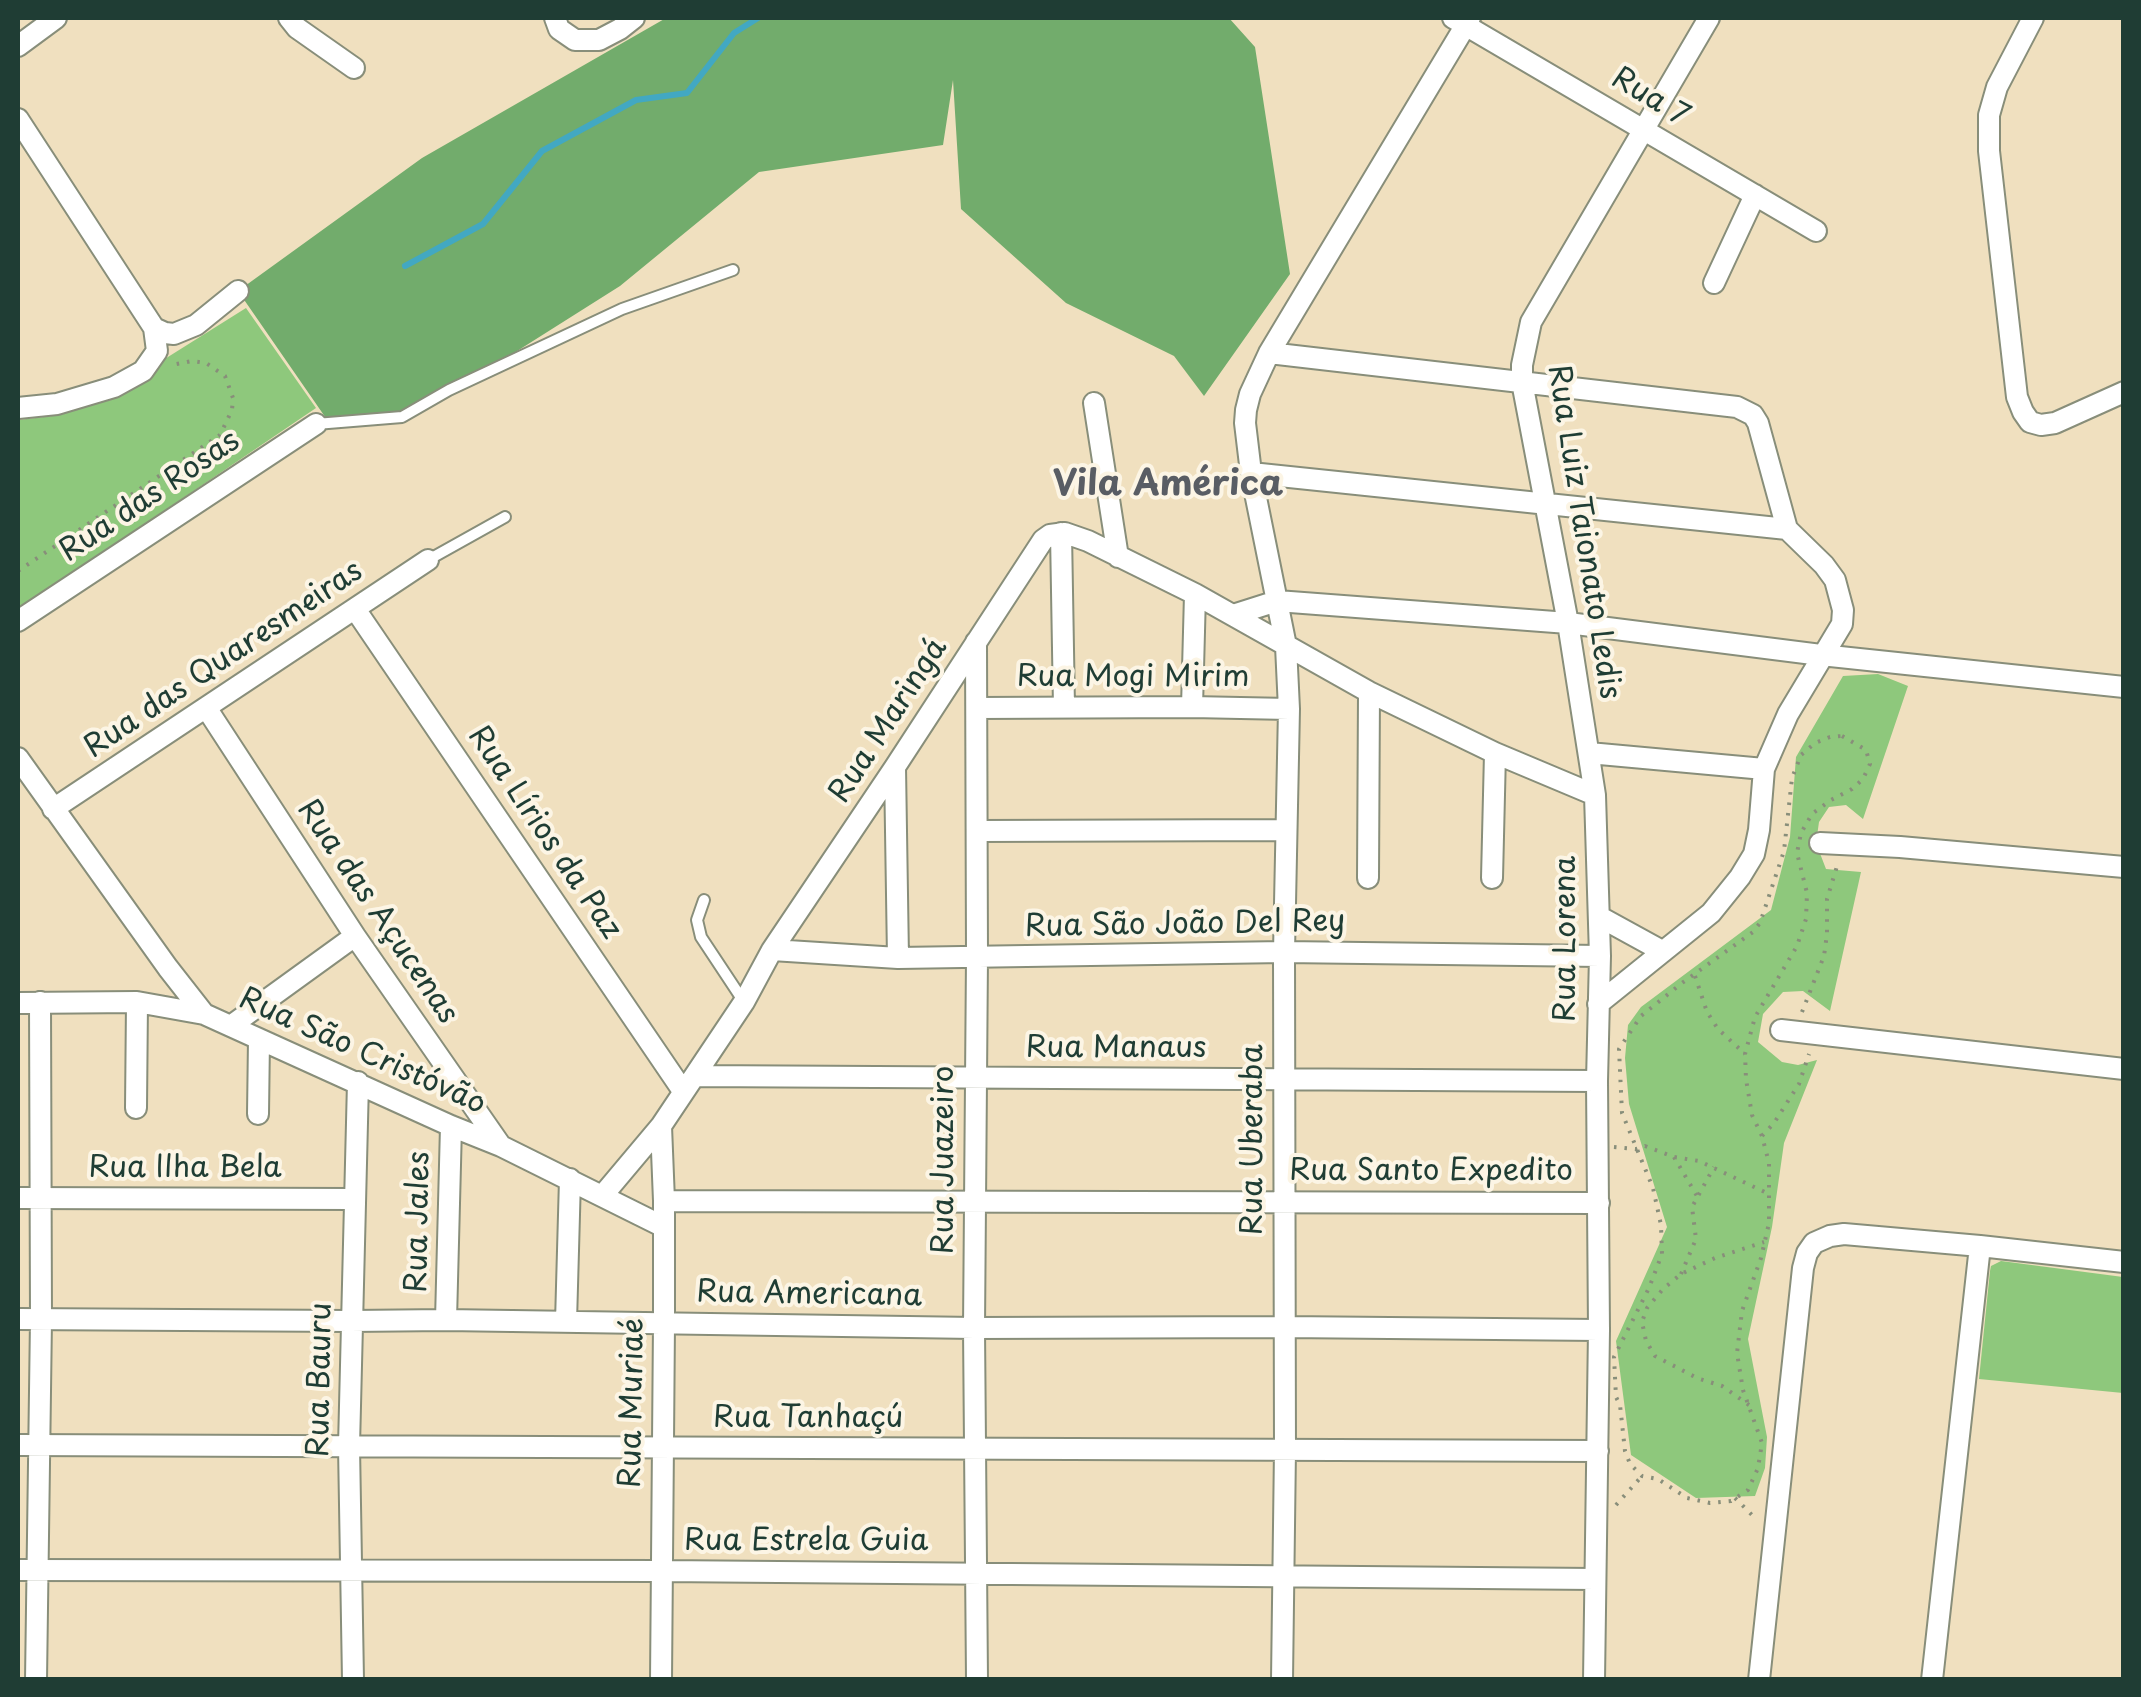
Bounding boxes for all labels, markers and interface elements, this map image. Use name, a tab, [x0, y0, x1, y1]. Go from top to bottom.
street label: Rua 7	[1605, 61, 1695, 135]
street label: Rua Luiz Taionato Ledis	[1539, 362, 1627, 702]
street label: Rua das Rosas	[53, 424, 247, 570]
district label: Vila América	[1053, 464, 1283, 506]
street label: Rua das Quaresmeiras	[78, 553, 370, 767]
street label: Rua Maringá	[823, 632, 955, 810]
street label: Rua Mogi Mirim	[1016, 660, 1250, 696]
street label: Rua Lírios da Paz	[460, 720, 628, 946]
street label: Rua das Açucenas	[289, 793, 465, 1031]
street label: Rua Lorena	[1549, 856, 1585, 1022]
street label: Rua São João Del Rey	[1024, 904, 1346, 946]
street label: Rua São Cristóvão	[233, 981, 491, 1123]
street label: Rua Manaus	[1025, 1031, 1207, 1067]
street label: Rua Uberaba	[1236, 1044, 1272, 1236]
street label: Rua Juazeiro	[927, 1065, 963, 1255]
street label: Rua Ilha Bela	[88, 1151, 282, 1187]
street label: Rua Jales	[400, 1151, 438, 1293]
street label: Rua Santo Expedito	[1289, 1154, 1573, 1190]
street label: Rua Americana	[696, 1275, 922, 1315]
street label: Rua Bauru	[302, 1302, 340, 1458]
street label: Rua Muriaé	[614, 1318, 652, 1488]
street label: Rua Tanhaçú	[713, 1401, 903, 1437]
street label: Rua Estrela Guia	[684, 1524, 928, 1560]

